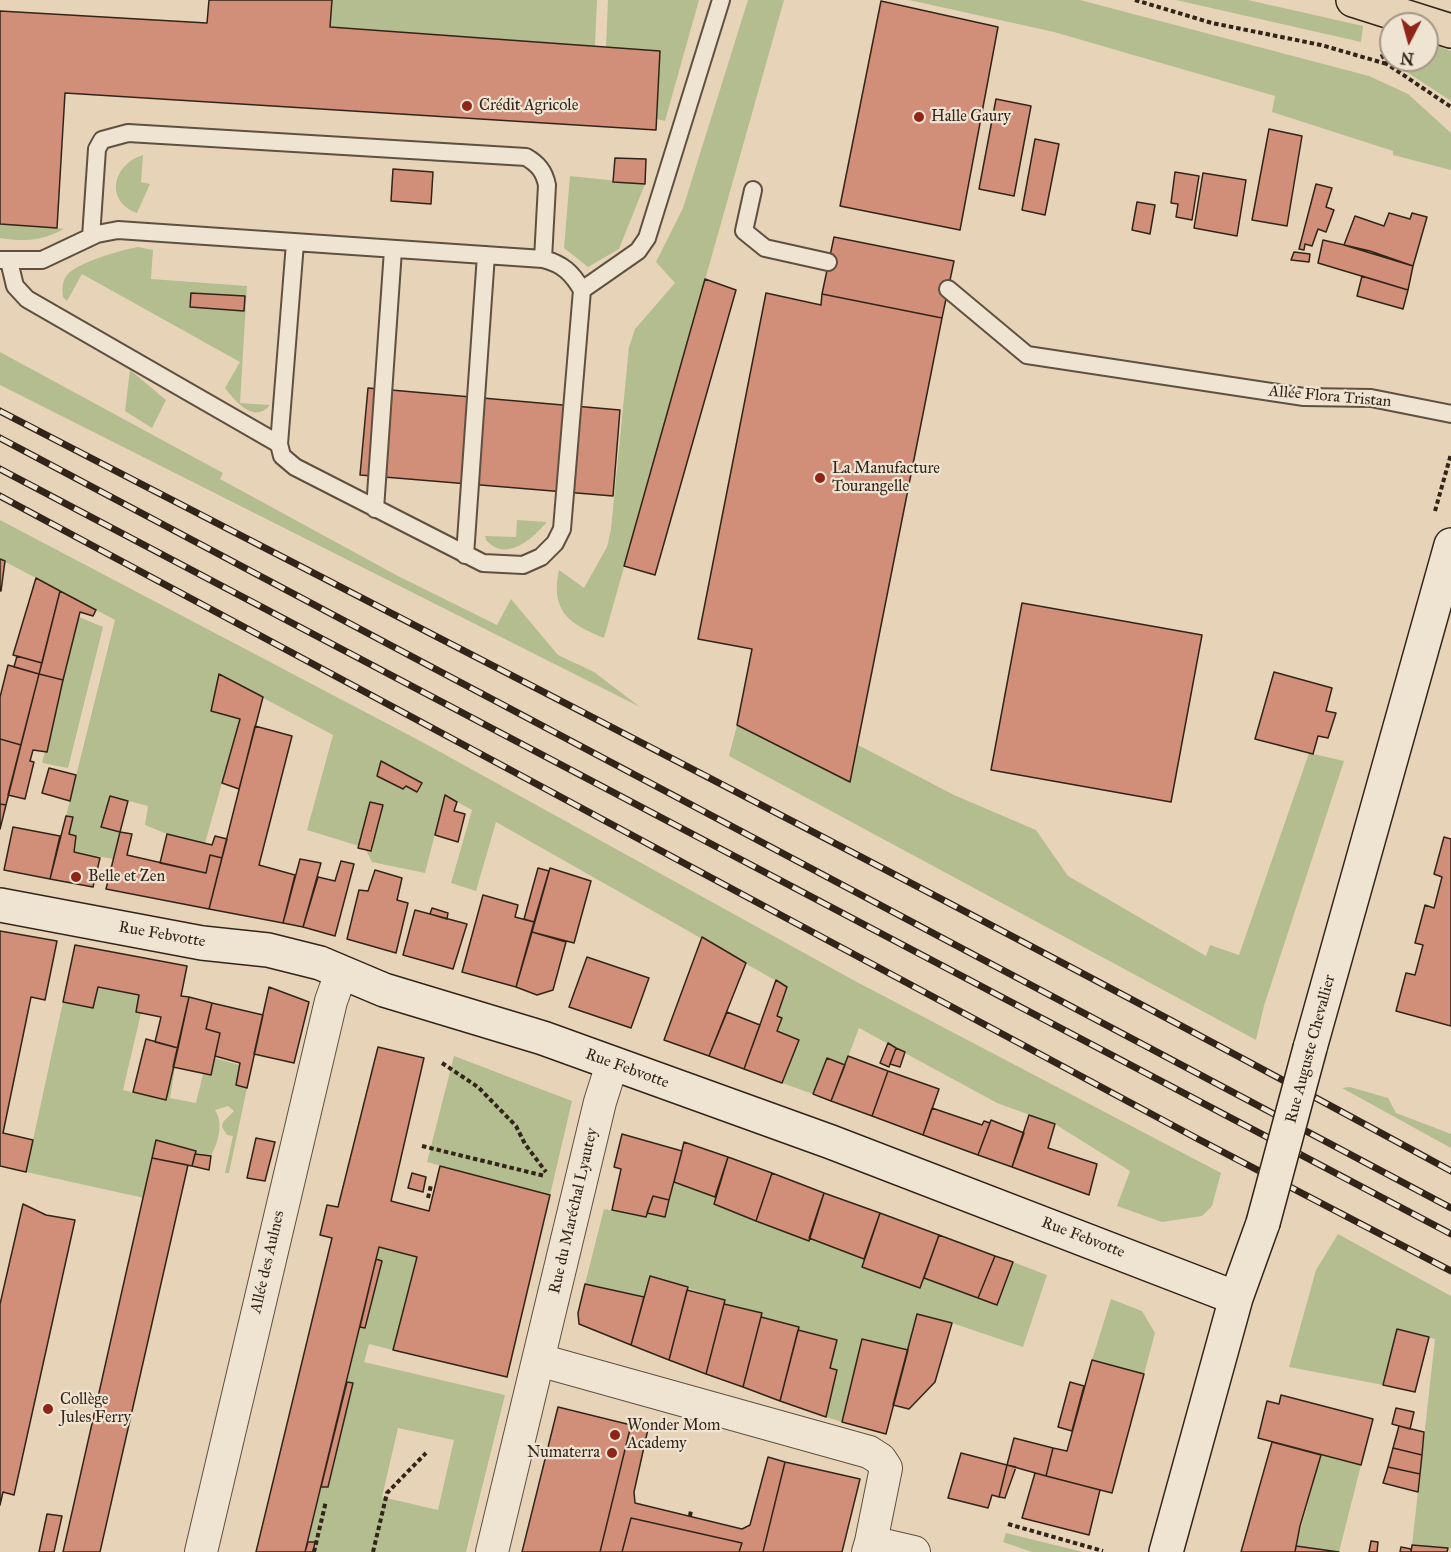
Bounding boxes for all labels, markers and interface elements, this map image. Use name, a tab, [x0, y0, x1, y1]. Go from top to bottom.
north arrow	[1379, 12, 1439, 72]
text: N	[1400, 48, 1415, 69]
place label: Crédit Agricole	[479, 96, 578, 116]
marker: Crédit Agricole	[460, 99, 474, 113]
place label: Halle Gaury	[931, 107, 1011, 127]
marker: Halle Gaury	[912, 110, 926, 124]
street label: Allée Flora Tristan	[1268, 382, 1392, 412]
place label: La Manufacture Tourangelle	[832, 459, 940, 497]
marker: La Manufacture Tourangelle	[813, 471, 827, 485]
place label: Belle et Zen	[88, 867, 165, 887]
marker: Belle et Zen	[69, 870, 83, 884]
street label: Rue Febvotte	[117, 918, 207, 952]
street label: Rue Auguste Chevallier	[1282, 973, 1340, 1125]
street label: Rue Febvotte	[582, 1045, 672, 1093]
street label: Rue du Maréchal Lyautey	[546, 1126, 602, 1296]
street label: Allée des Aulnes	[247, 1209, 289, 1315]
street label: Rue Febvotte	[1039, 1213, 1127, 1263]
place label: Collège Jules Ferry	[60, 1390, 131, 1428]
marker: Collège Jules Ferry	[41, 1402, 55, 1416]
place label: Wonder Mom Academy	[627, 1416, 720, 1454]
marker: Wonder Mom Academy	[608, 1428, 622, 1442]
place label: Numaterra	[527, 1443, 600, 1463]
marker: Numaterra	[605, 1446, 619, 1460]

